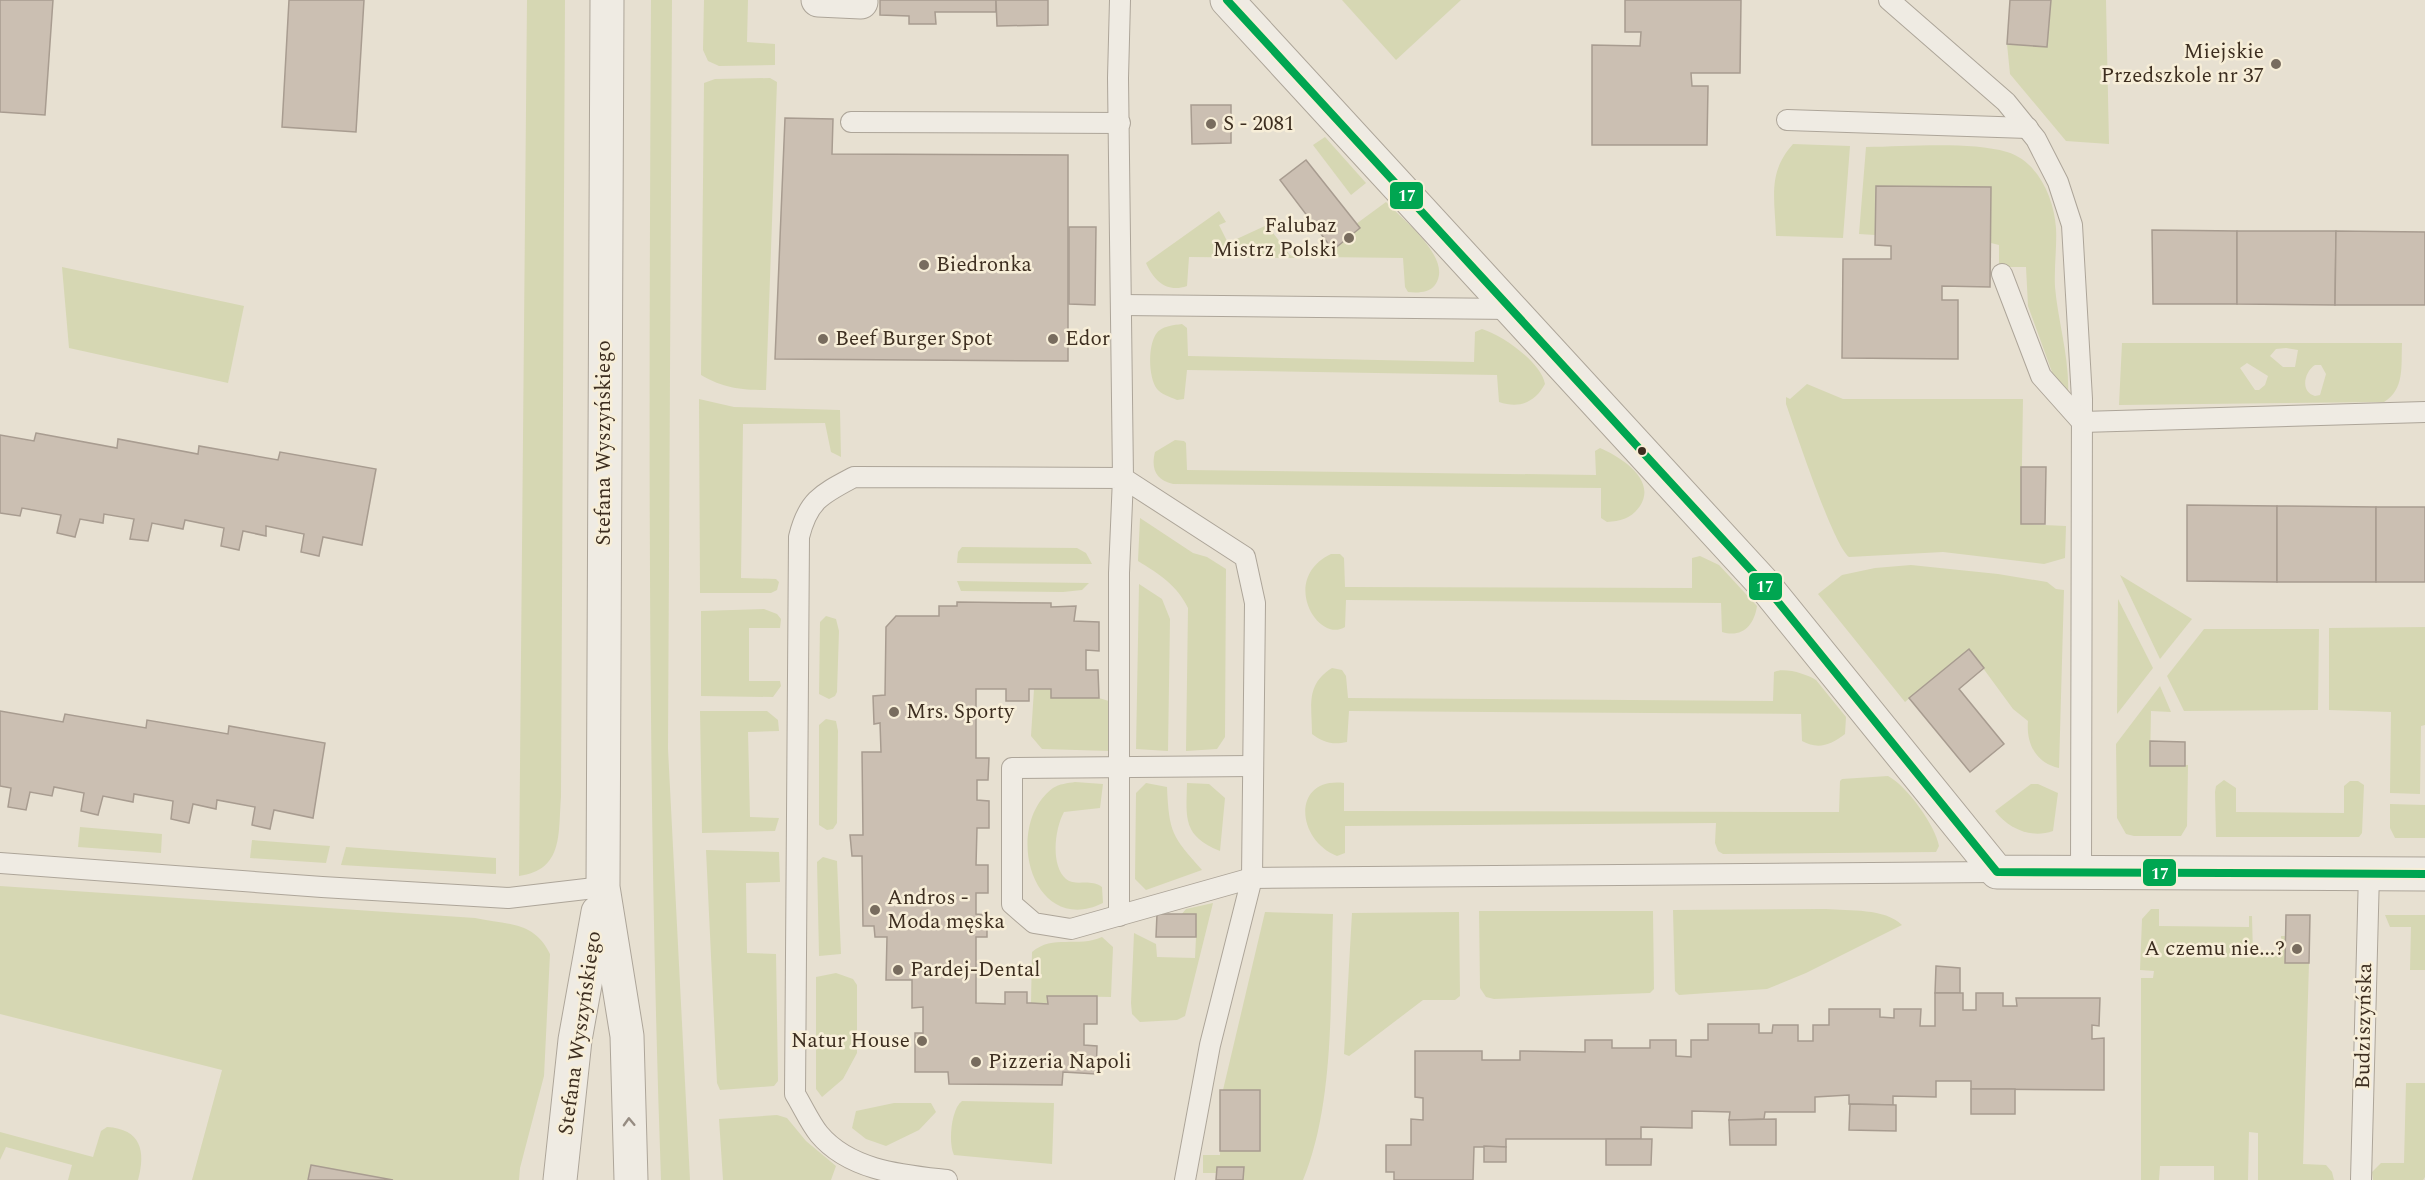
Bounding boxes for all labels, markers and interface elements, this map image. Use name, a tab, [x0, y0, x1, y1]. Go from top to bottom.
place label: Miejskie Przedszkole nr 37	[2101, 36, 2264, 92]
marker: Miejskie Przedszkole nr 37	[2269, 57, 2283, 71]
place label: S - 2081	[1223, 108, 1295, 140]
marker: S - 2081	[1204, 117, 1218, 131]
line badge: 17	[1389, 181, 1424, 210]
text: 17	[1398, 184, 1416, 208]
place label: Falubaz Mistrz Polski	[1213, 210, 1337, 266]
marker: Falubaz Mistrz Polski	[1342, 231, 1356, 245]
place label: Biedronka	[936, 249, 1033, 281]
marker: Biedronka	[917, 258, 931, 272]
place label: Beef Burger Spot	[835, 323, 993, 355]
place label: Edor	[1065, 323, 1110, 355]
marker: Beef Burger Spot	[816, 332, 830, 346]
marker: Edor	[1046, 332, 1060, 346]
street label: Stefana Wyszyńskiego	[588, 340, 620, 546]
unlabelled marker	[1636, 445, 1648, 457]
line badge: 17	[1748, 572, 1783, 601]
text: 17	[1756, 575, 1774, 599]
place label: Mrs. Sporty	[906, 696, 1015, 728]
marker: Mrs. Sporty	[887, 705, 901, 719]
line badge: 17	[2142, 858, 2177, 887]
text: 17	[2151, 862, 2169, 886]
place label: Andros - Moda męska	[887, 882, 1006, 938]
marker: Andros - Moda męska	[868, 903, 882, 917]
street label: Stefana Wyszyńskiego	[550, 929, 610, 1137]
place label: A czemu nie...?	[2144, 933, 2285, 965]
marker: A czemu nie...?	[2290, 942, 2304, 956]
place label: Pardej-Dental	[910, 954, 1040, 986]
street label: Budziszyńska	[2347, 962, 2381, 1089]
marker: Pardej-Dental	[891, 963, 905, 977]
place label: Natur House	[791, 1025, 910, 1057]
marker: Natur House	[915, 1034, 929, 1048]
place label: Pizzeria Napoli	[988, 1046, 1132, 1078]
marker: Pizzeria Napoli	[969, 1055, 983, 1069]
one-way arrow	[623, 1117, 636, 1126]

